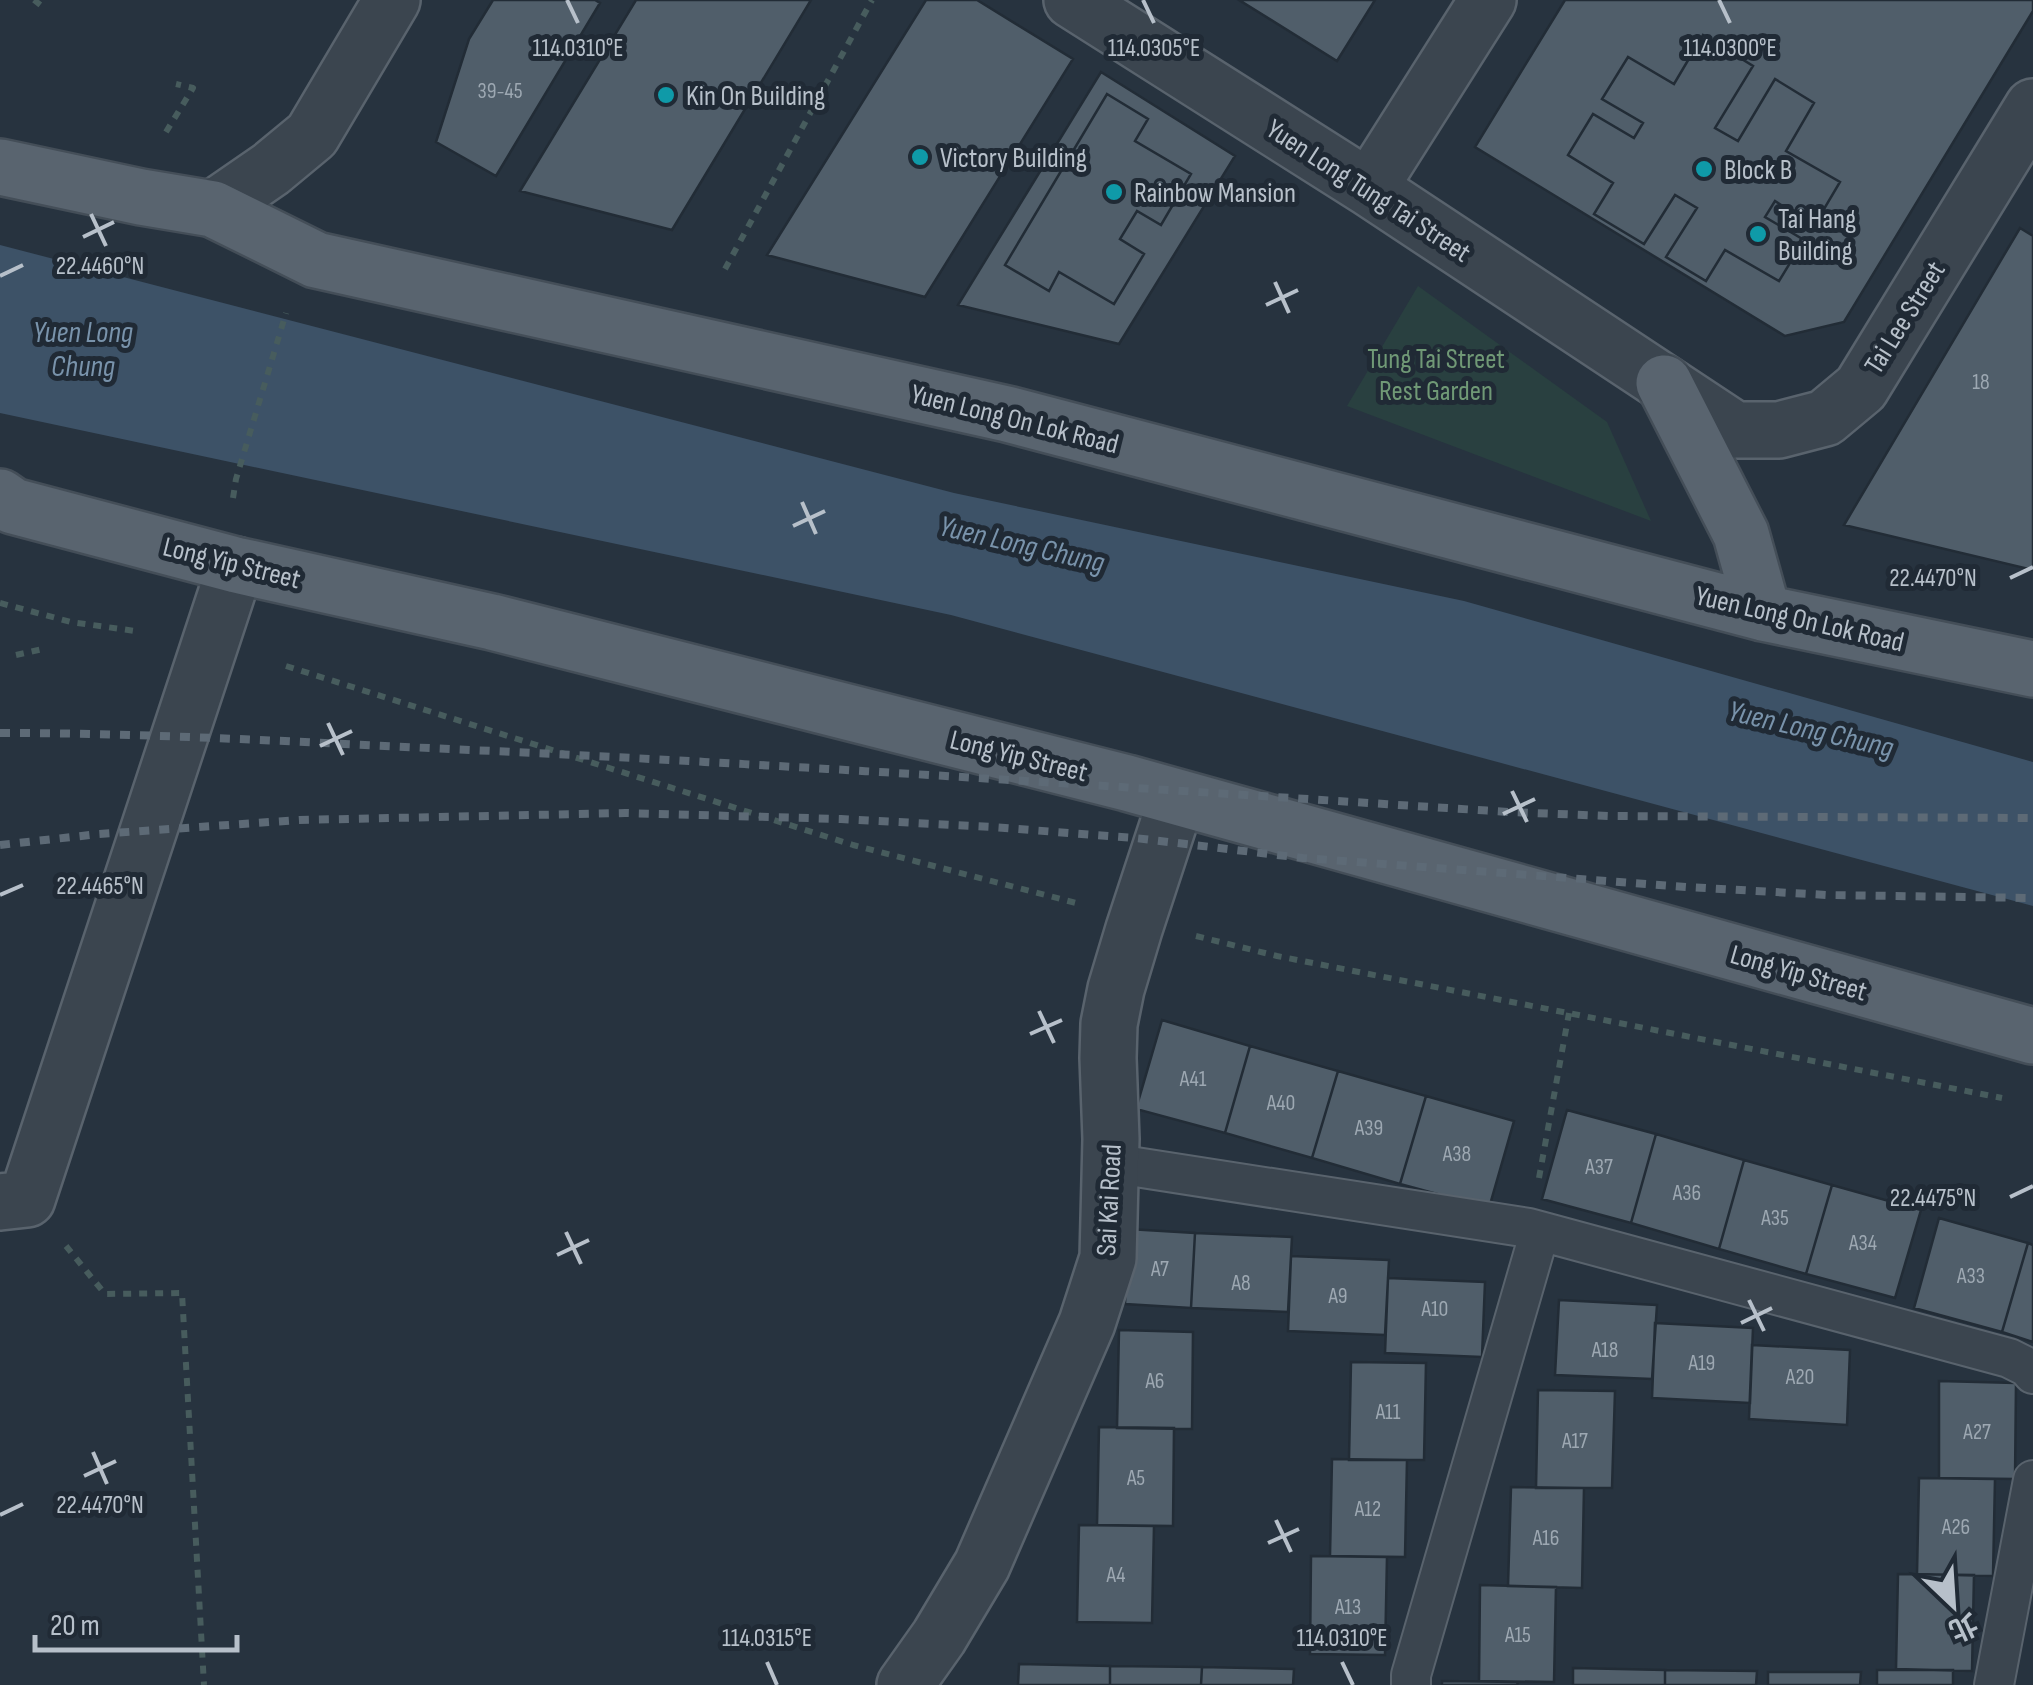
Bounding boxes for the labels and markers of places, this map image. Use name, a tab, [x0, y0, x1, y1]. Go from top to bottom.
place label: Kin On Building	[686, 80, 825, 113]
marker: Kin On Building	[655, 84, 677, 106]
place label: Victory Building	[940, 142, 1087, 175]
marker: Victory Building	[909, 146, 931, 168]
place label: Block B	[1724, 154, 1792, 187]
marker: Block B	[1693, 158, 1715, 180]
place label: Rainbow Mansion	[1134, 177, 1296, 210]
marker: Rainbow Mansion	[1103, 181, 1125, 203]
place label: Tai Hang Building	[1778, 203, 1856, 268]
marker: Tai Hang Building	[1747, 223, 1769, 245]

